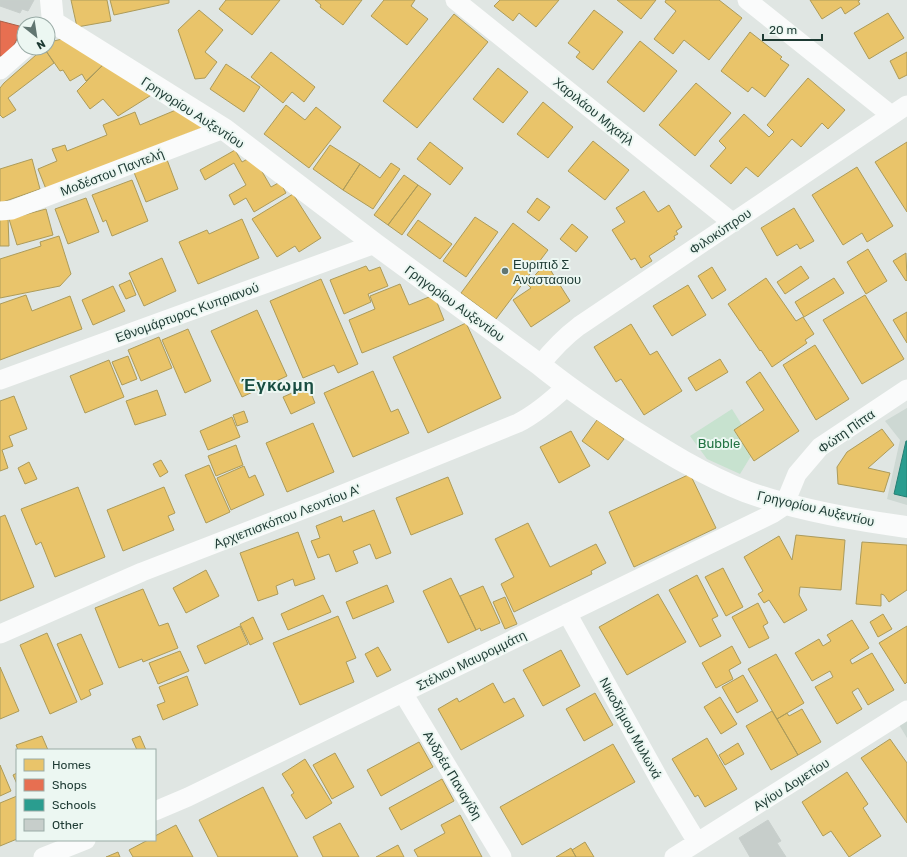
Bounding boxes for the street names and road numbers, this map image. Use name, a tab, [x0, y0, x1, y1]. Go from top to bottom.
street label: Γρηγορίου Αυξεντίου	[138, 74, 247, 151]
street label: Χαριλάου Μιχαήλ	[550, 74, 637, 149]
street label: Μοδέστου Παντελή	[58, 146, 166, 199]
street label: Φιλοκύπρου	[687, 205, 754, 258]
street label: Γρηγορίου Αυξεντίου	[402, 262, 507, 345]
street label: Εθνομάρτυρος Κυπριανού	[113, 280, 261, 345]
street label: Φώτη Πίττα	[815, 406, 878, 456]
street label: Αρχιεπισκόπου Λεοντίου Α'	[211, 481, 363, 551]
street label: Γρηγορίου Αυξεντίου	[756, 488, 876, 529]
street label: Στέλιου Μαυρομμάτη	[414, 627, 529, 694]
street label: Νικοδήμου Μυλωνά	[596, 675, 665, 782]
street label: Ανδρέα Παναγίδη	[420, 728, 485, 822]
street label: Αγίου Δομετίου	[750, 755, 832, 814]

